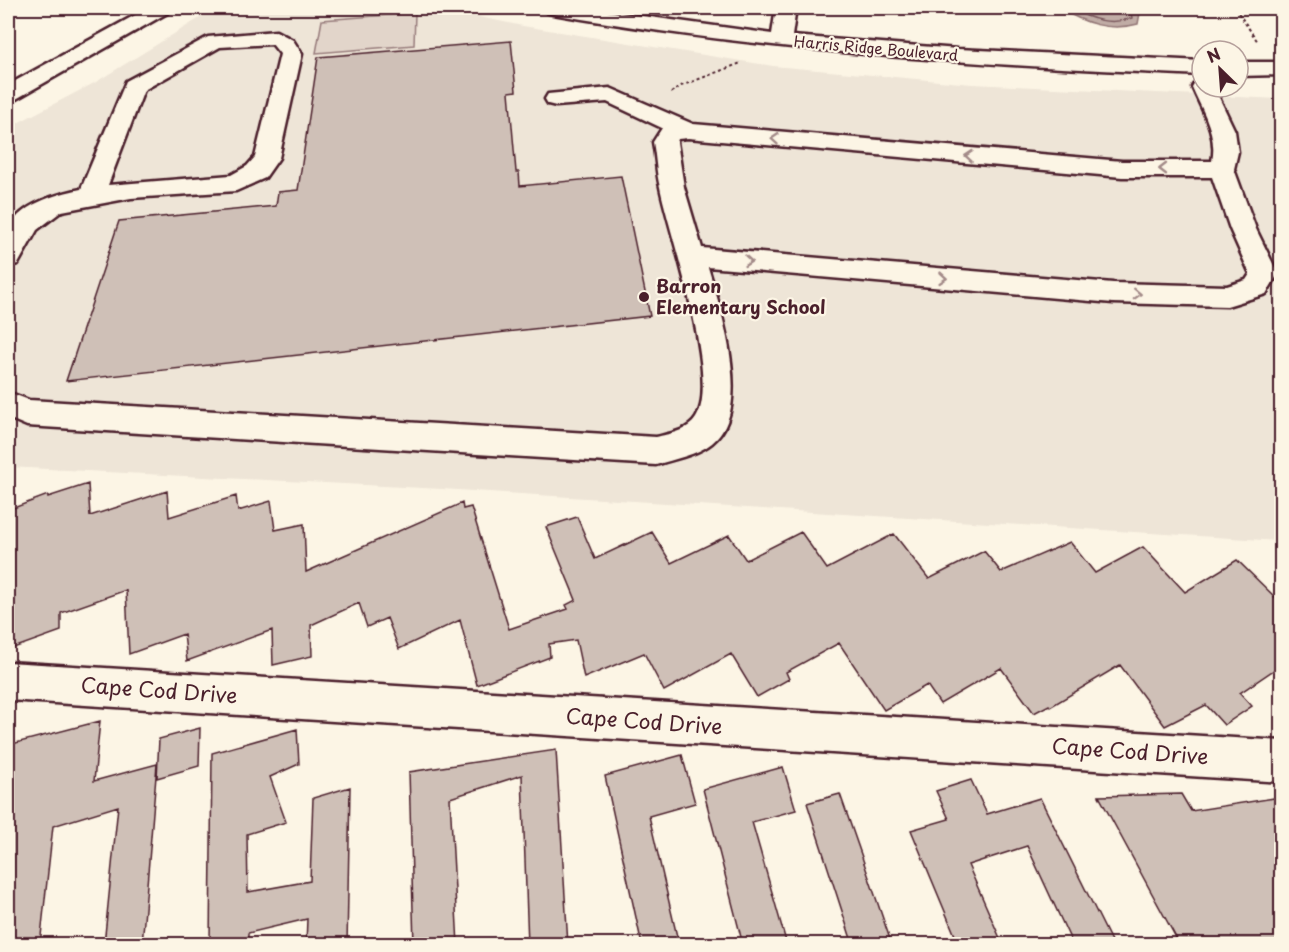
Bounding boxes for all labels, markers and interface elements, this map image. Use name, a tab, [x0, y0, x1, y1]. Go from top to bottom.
street label: Harris Ridge Boulevard	[793, 29, 959, 66]
north arrow	[1190, 39, 1250, 99]
text: N	[1202, 41, 1224, 68]
one-way arrow	[770, 133, 779, 146]
one-way arrow	[964, 150, 973, 163]
one-way arrow	[1159, 163, 1168, 175]
one-way arrow	[744, 254, 753, 267]
one-way arrow	[938, 271, 947, 284]
place label: Barron Elementary School	[656, 272, 826, 320]
one-way arrow	[1132, 288, 1141, 301]
marker: Barron Elementary School	[637, 290, 651, 304]
street label: Cape Cod Drive	[80, 668, 239, 710]
street label: Cape Cod Drive	[565, 699, 724, 741]
street label: Cape Cod Drive	[1051, 729, 1210, 771]

